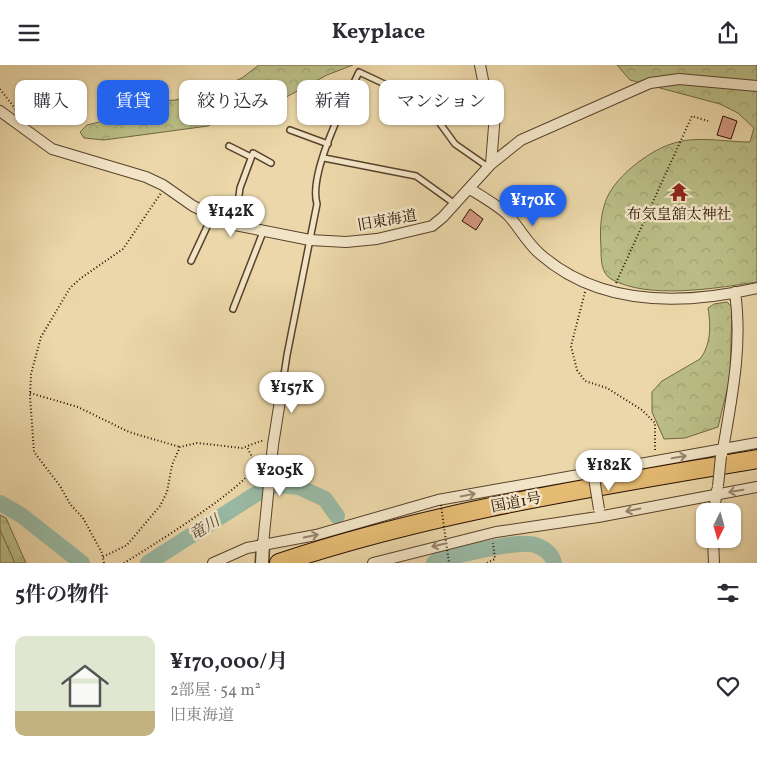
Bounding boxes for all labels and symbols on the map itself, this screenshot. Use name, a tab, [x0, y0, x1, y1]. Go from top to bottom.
temple icon: 布気皇舘太神社	[668, 181, 690, 203]
pin: ¥170K	[498, 185, 568, 227]
pin: ¥142K	[196, 195, 266, 238]
place label: 布気皇舘太神社	[626, 205, 732, 226]
street label: 旧東海道	[356, 206, 419, 237]
pin: ¥157K	[257, 371, 327, 414]
pin: ¥182K	[574, 449, 644, 492]
one-way arrow	[671, 451, 687, 461]
pin: ¥205K	[245, 455, 315, 497]
one-way arrow	[729, 487, 745, 496]
street label: 国道1号	[489, 488, 543, 519]
one-way arrow	[459, 489, 475, 499]
north arrow	[696, 503, 741, 547]
one-way arrow	[626, 506, 642, 515]
water label: 竜川	[186, 510, 226, 547]
one-way arrow	[302, 531, 318, 540]
one-way arrow	[431, 541, 447, 550]

